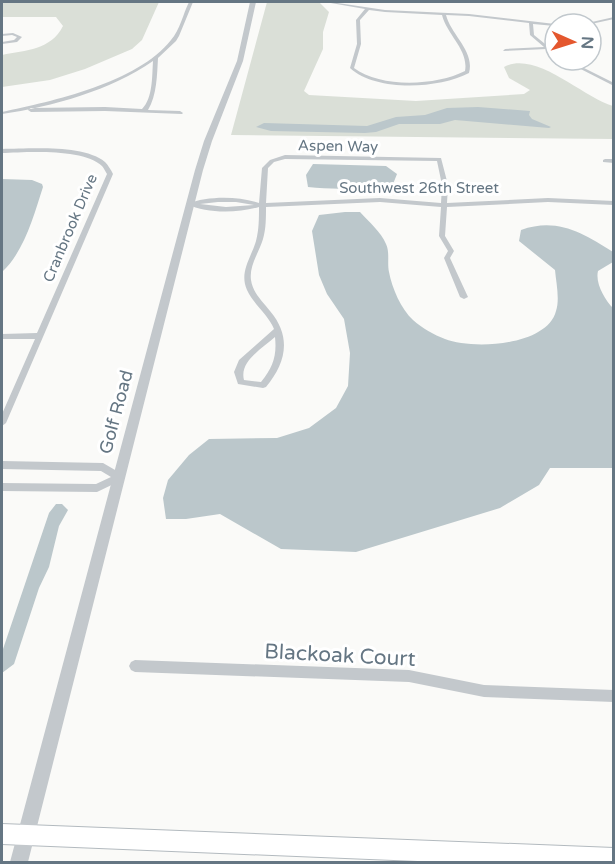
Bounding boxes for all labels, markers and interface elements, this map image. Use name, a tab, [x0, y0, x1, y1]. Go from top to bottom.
north arrow	[543, 12, 603, 72]
text: N	[577, 36, 597, 50]
street label: Aspen Way	[298, 136, 378, 156]
street label: Cranbrook Drive	[39, 171, 101, 285]
street label: Southwest 26th Street	[339, 179, 499, 197]
street label: Golf Road	[94, 368, 138, 456]
street label: Blackoak Court	[264, 639, 416, 672]

